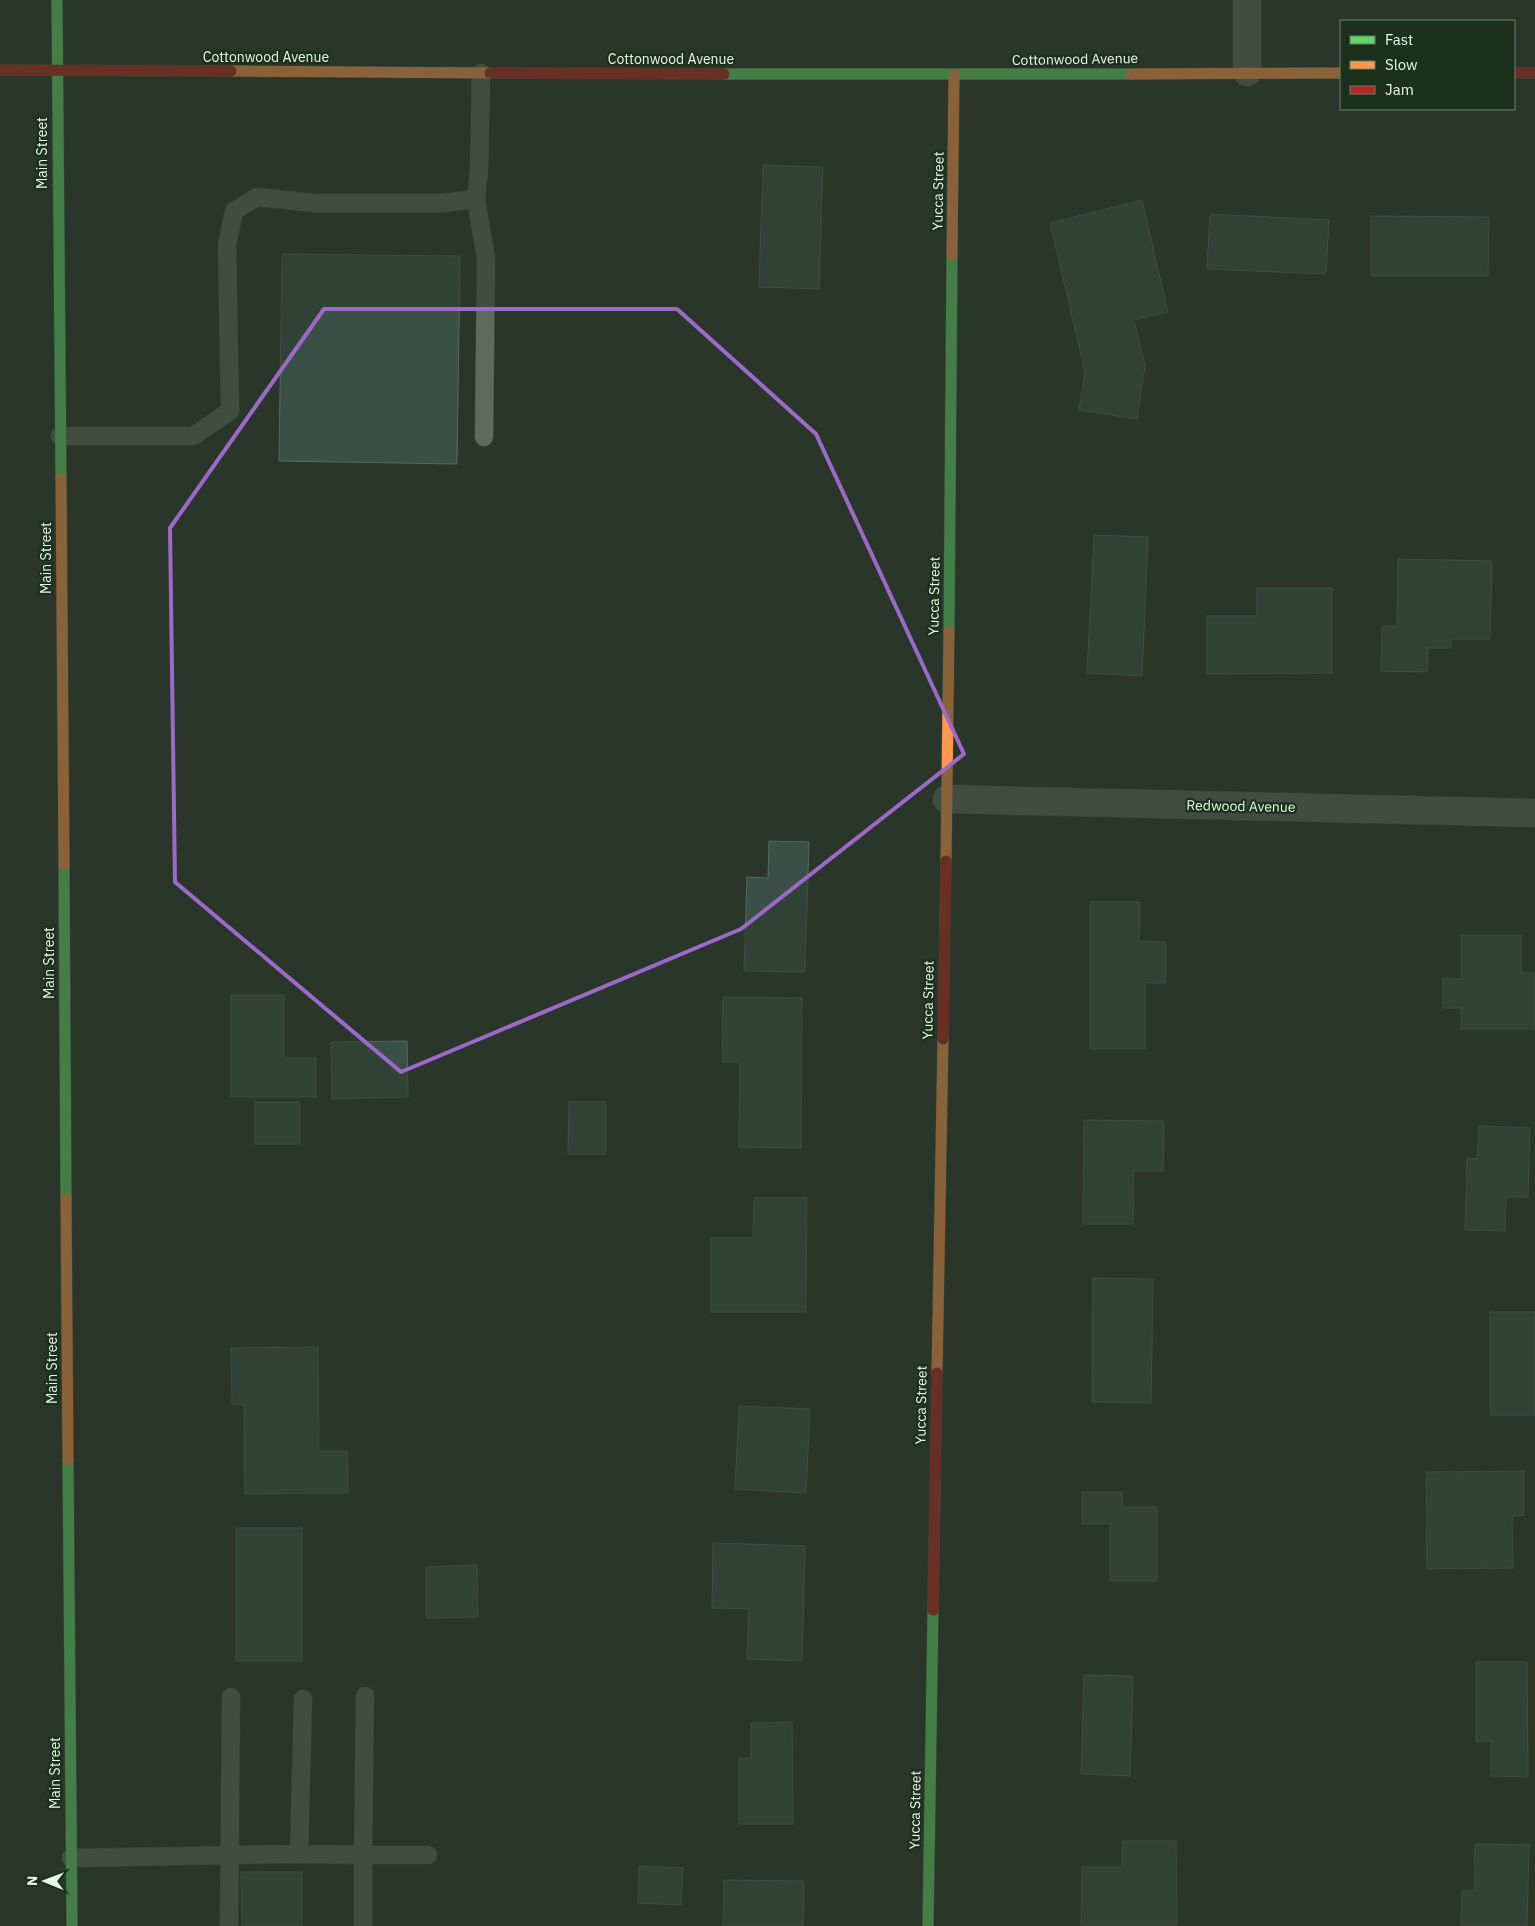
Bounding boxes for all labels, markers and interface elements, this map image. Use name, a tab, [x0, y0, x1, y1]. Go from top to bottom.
legend	[1340, 20, 1515, 110]
text: Fast	[1385, 30, 1413, 49]
street label: Cottonwood Avenue	[203, 48, 330, 66]
street label: Cottonwood Avenue	[1012, 49, 1139, 69]
street label: Cottonwood Avenue	[608, 50, 735, 68]
text: Slow	[1385, 55, 1418, 74]
text: Jam	[1385, 80, 1414, 99]
street label: Main Street	[33, 117, 51, 189]
street label: Yucca Street	[928, 151, 948, 231]
street label: Main Street	[37, 522, 55, 594]
street label: Yucca Street	[924, 556, 944, 636]
street label: Redwood Avenue	[1186, 796, 1296, 816]
street label: Main Street	[40, 927, 58, 999]
street label: Yucca Street	[918, 960, 938, 1040]
street label: Main Street	[43, 1332, 61, 1404]
street label: Yucca Street	[911, 1365, 931, 1445]
street label: Main Street	[46, 1737, 64, 1809]
street label: Yucca Street	[905, 1770, 925, 1850]
north arrow	[20, 1856, 70, 1906]
text: N	[23, 1876, 41, 1886]

